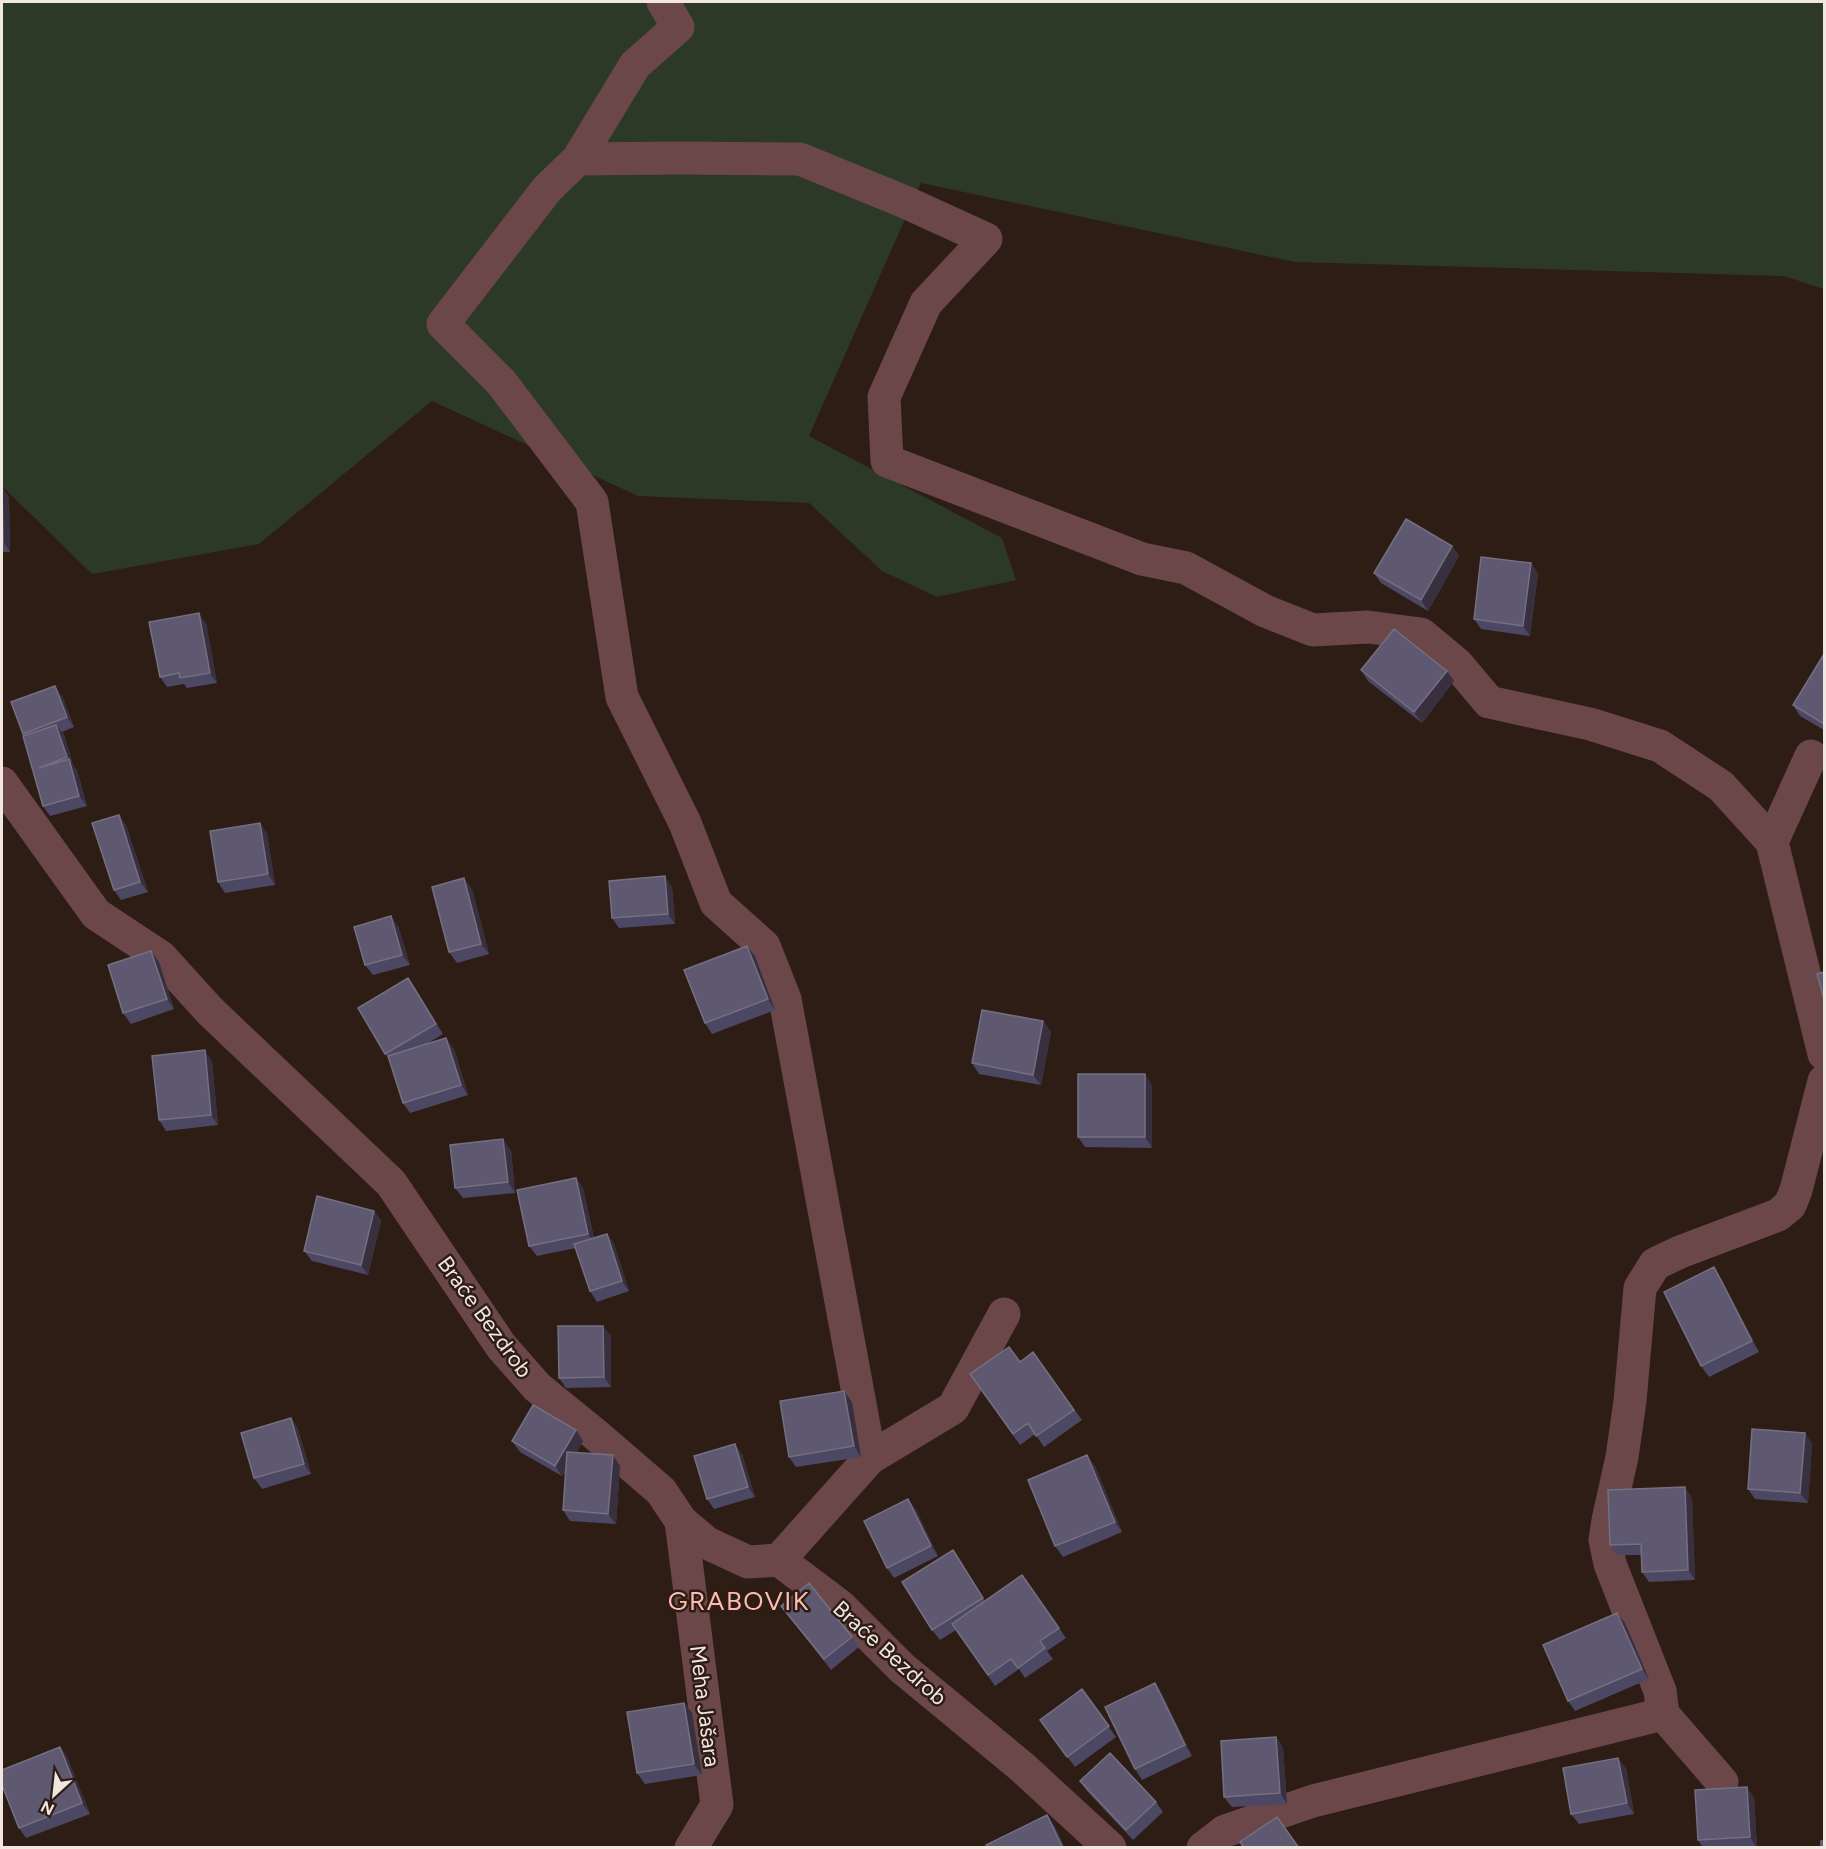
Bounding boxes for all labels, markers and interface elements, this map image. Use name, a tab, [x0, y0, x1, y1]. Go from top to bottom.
street label: Braće Bezdrob	[432, 1251, 538, 1383]
district label: GRABOVIK	[668, 1585, 810, 1617]
street label: Braće Bezdrob	[828, 1595, 952, 1711]
street label: Meha Jašara	[684, 1644, 726, 1768]
north arrow	[24, 1765, 84, 1825]
text: N	[38, 1797, 57, 1819]

